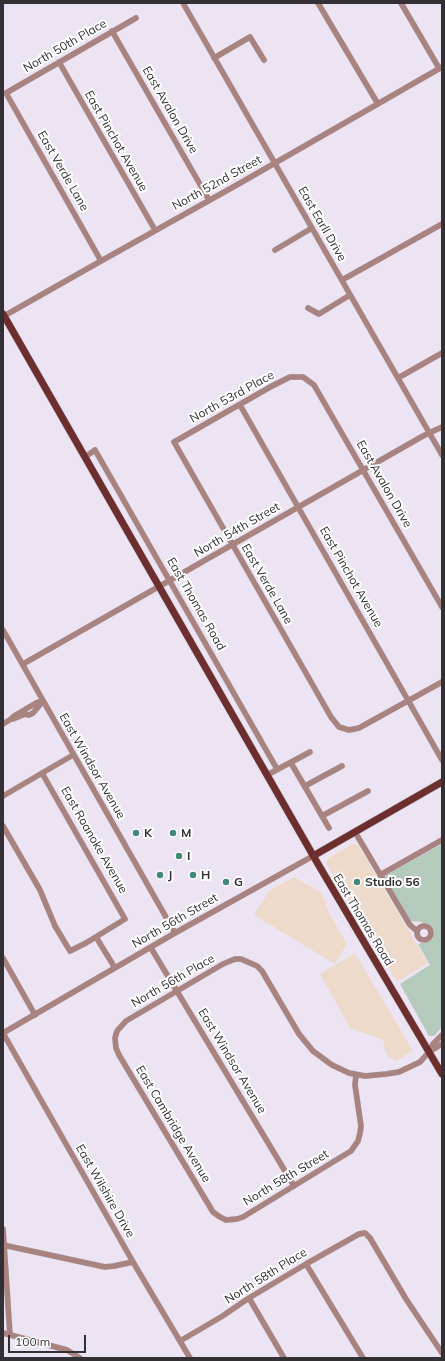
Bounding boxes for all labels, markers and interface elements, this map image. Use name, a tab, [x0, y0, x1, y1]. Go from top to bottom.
street label: North 50th Place	[21, 16, 109, 76]
street label: East Avalon Drive	[139, 64, 201, 156]
street label: East Pinchot Avenue	[81, 88, 151, 194]
street label: East Verde Lane	[34, 128, 92, 214]
street label: North 52nd Street	[170, 153, 264, 213]
street label: East Earll Drive	[295, 184, 349, 264]
street label: North 53rd Place	[187, 368, 277, 426]
street label: East Avalon Drive	[353, 438, 415, 530]
street label: North 54th Street	[191, 500, 283, 560]
street label: East Pinchot Avenue	[316, 524, 386, 630]
street label: East Verde Lane	[238, 541, 296, 627]
street label: East Thomas Road	[164, 555, 228, 653]
street label: East Windsor Avenue	[56, 710, 128, 822]
street label: East Roanoke Avenue	[58, 784, 130, 896]
place label: K	[144, 826, 152, 840]
place label: M	[181, 826, 191, 840]
marker: K	[131, 828, 141, 838]
marker: M	[168, 828, 178, 838]
place label: I	[187, 849, 190, 863]
marker: I	[174, 851, 184, 861]
place label: J	[168, 868, 172, 882]
place label: H	[201, 868, 210, 882]
marker: J	[155, 870, 165, 880]
marker: H	[188, 870, 198, 880]
street label: East Thomas Road	[330, 871, 396, 969]
place label: G	[234, 875, 243, 889]
place label: Studio 56	[365, 875, 420, 889]
marker: G	[221, 877, 231, 887]
marker: Studio 56	[352, 877, 362, 887]
street label: North 56th Street	[129, 891, 221, 951]
street label: North 56th Place	[129, 951, 217, 1011]
street label: East Windsor Avenue	[195, 1006, 269, 1116]
street label: East Cambridge Avenue	[132, 1063, 214, 1185]
street label: East Wilshire Drive	[72, 1142, 138, 1240]
street label: North 58th Street	[241, 1147, 331, 1209]
street label: North 58th Place	[222, 1245, 310, 1307]
scale bar	[10, 1327, 88, 1353]
text: 100 m	[15, 1334, 50, 1349]

